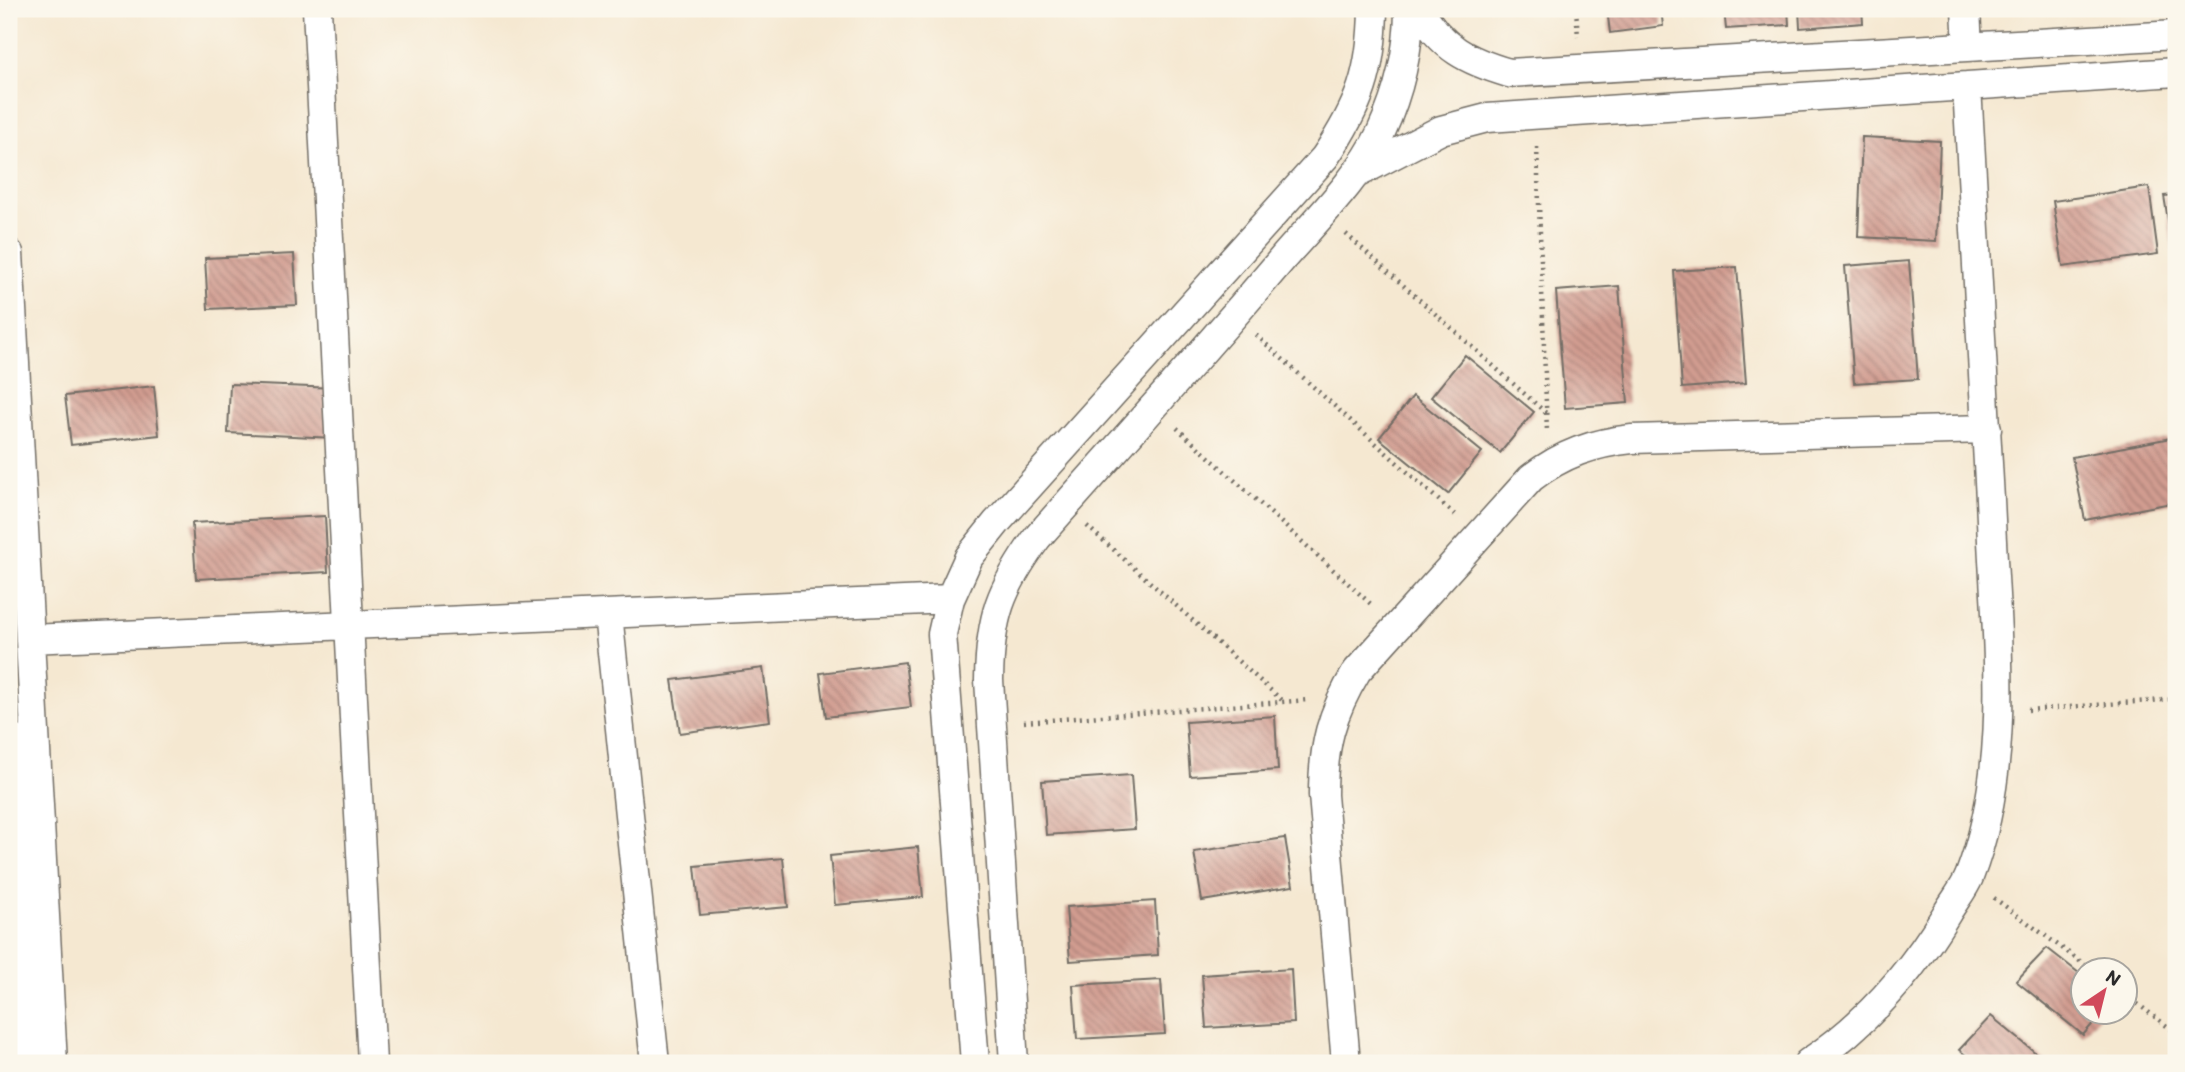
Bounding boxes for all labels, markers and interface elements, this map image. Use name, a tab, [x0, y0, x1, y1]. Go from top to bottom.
north arrow	[2070, 956, 2140, 1026]
text: N	[2102, 964, 2125, 991]

